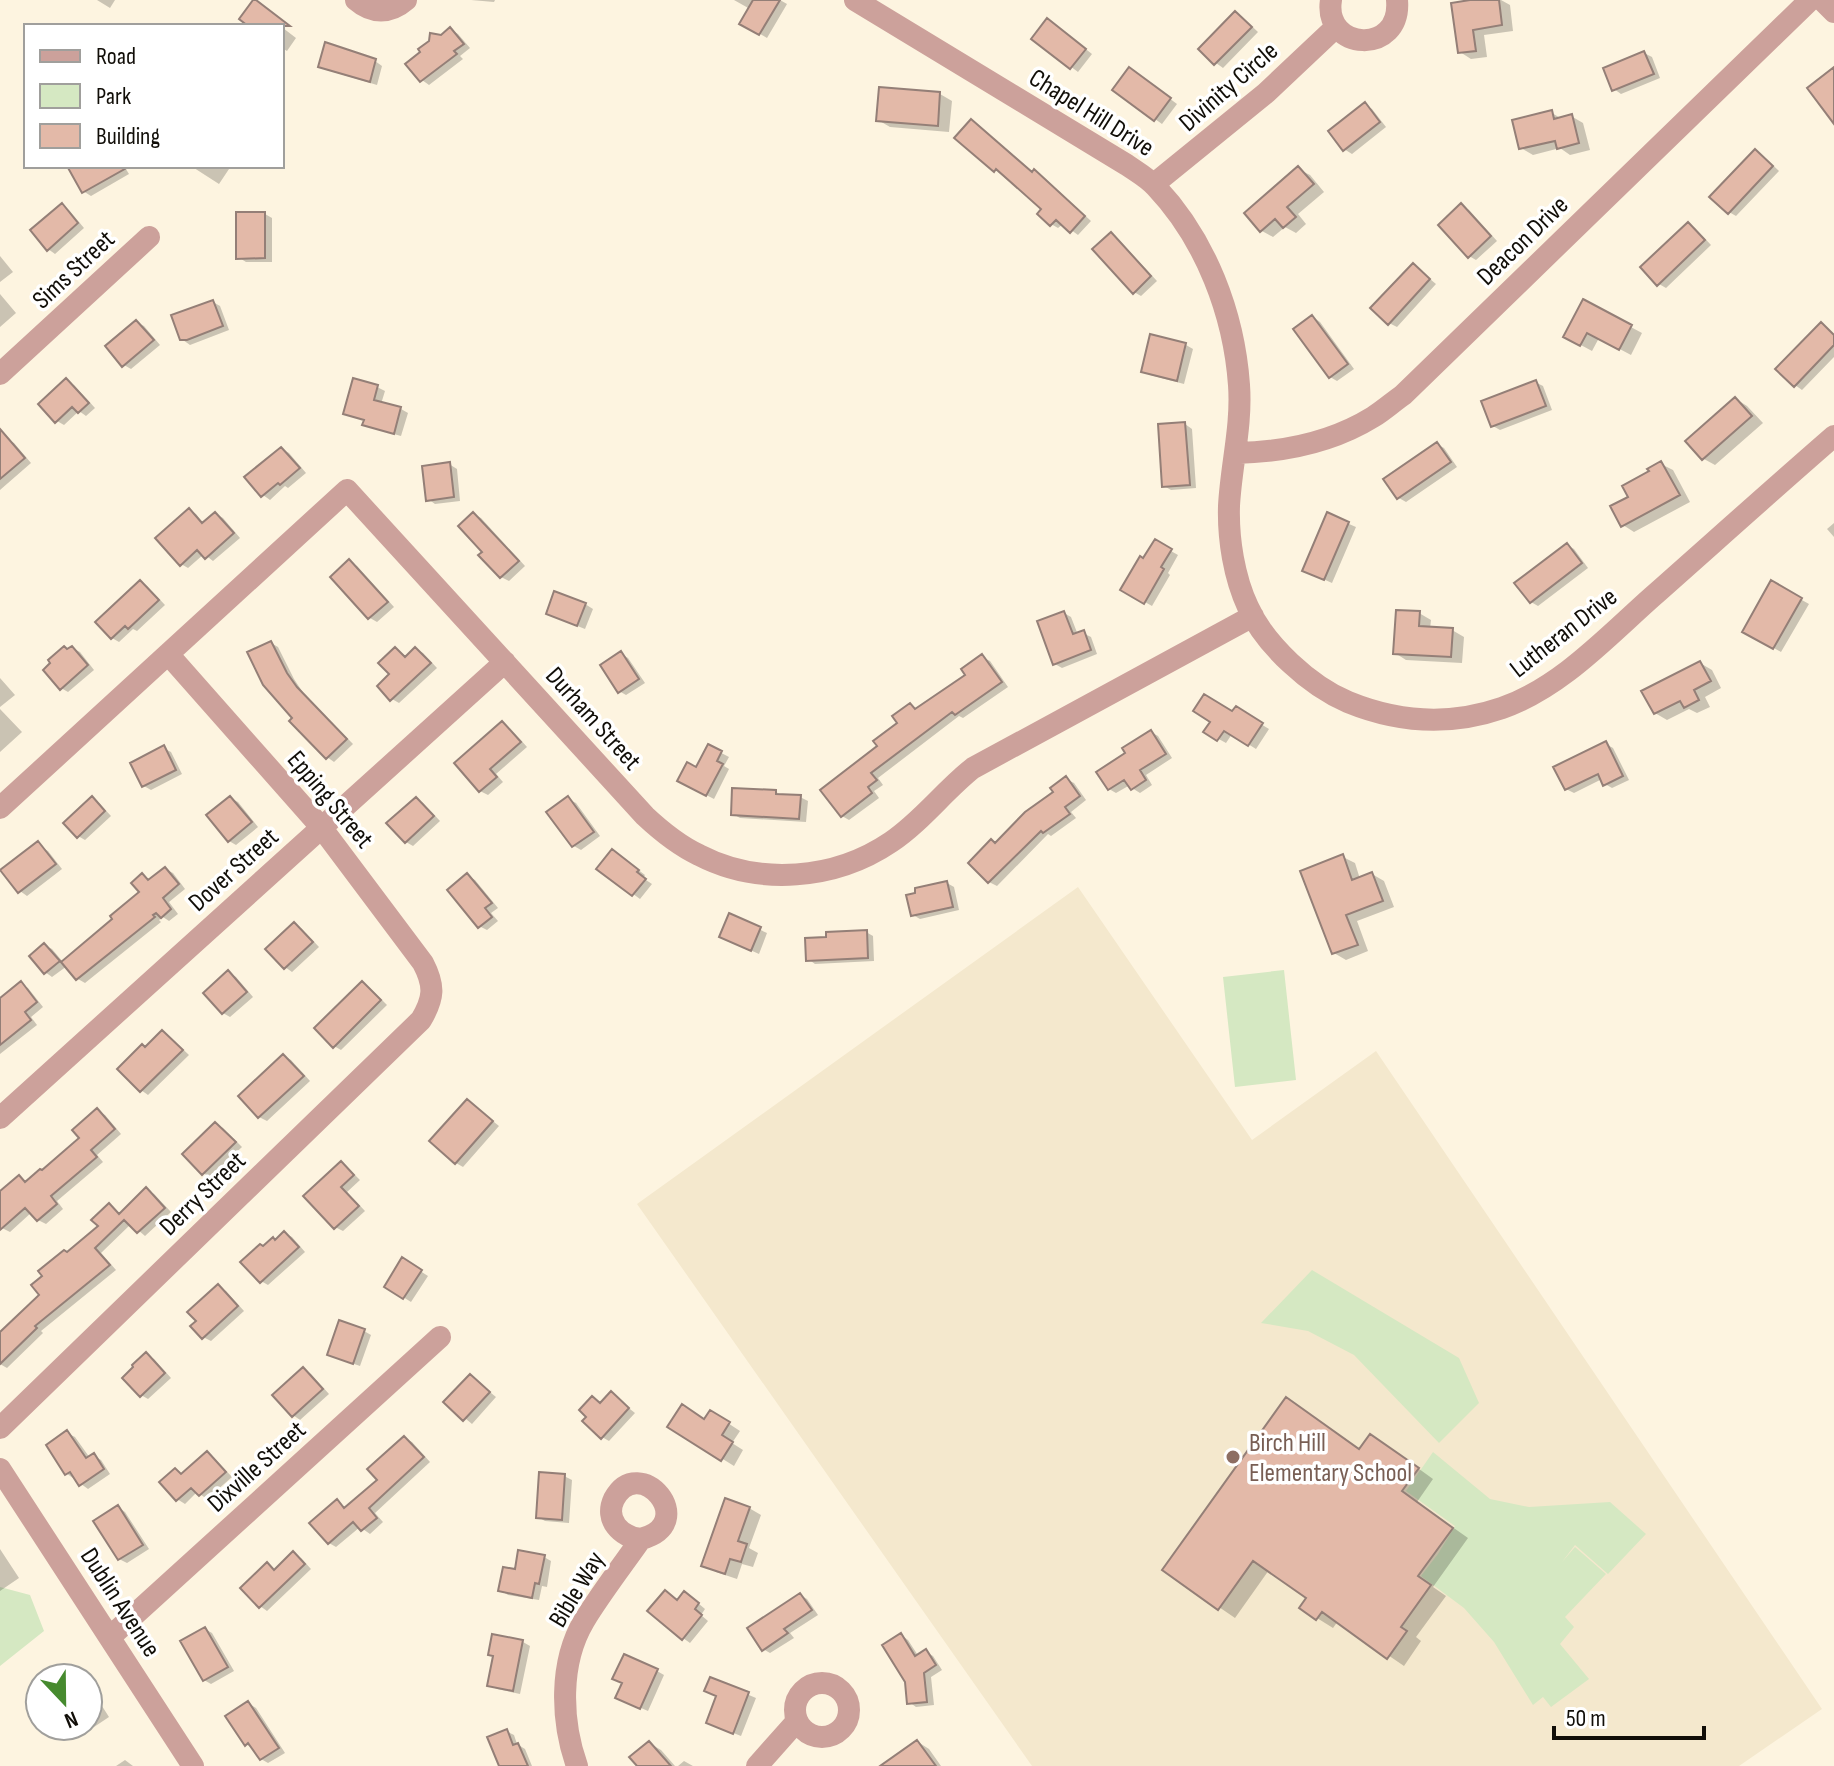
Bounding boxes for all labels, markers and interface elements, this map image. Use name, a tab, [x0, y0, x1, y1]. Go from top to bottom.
legend	[24, 24, 284, 168]
street label: Divinity Circle	[1173, 36, 1285, 138]
text: Road	[96, 42, 136, 71]
street label: Chapel Hill Drive	[1023, 63, 1159, 164]
text: Park	[96, 82, 131, 111]
text: Building	[96, 122, 160, 151]
street label: Deacon Drive	[1471, 190, 1575, 292]
street label: Sims Street	[27, 224, 122, 316]
street label: Lutheran Drive	[1504, 582, 1624, 685]
street label: Durham Street	[539, 661, 647, 777]
street label: Epping Street	[280, 745, 380, 855]
street label: Dover Street	[183, 822, 285, 918]
street label: Derry Street	[154, 1146, 252, 1243]
street label: Dixville Street	[201, 1415, 313, 1519]
place label: Birch Hill Elementary School	[1249, 1428, 1412, 1489]
marker: Birch Hill Elementary School	[1224, 1448, 1242, 1466]
street label: Dublin Avenue	[73, 1543, 166, 1663]
street label: Bible Way	[543, 1546, 612, 1633]
north arrow	[24, 1662, 104, 1742]
scale bar	[1554, 1690, 1704, 1740]
text: N	[60, 1704, 81, 1734]
text: 50 m	[1566, 1704, 1606, 1733]

